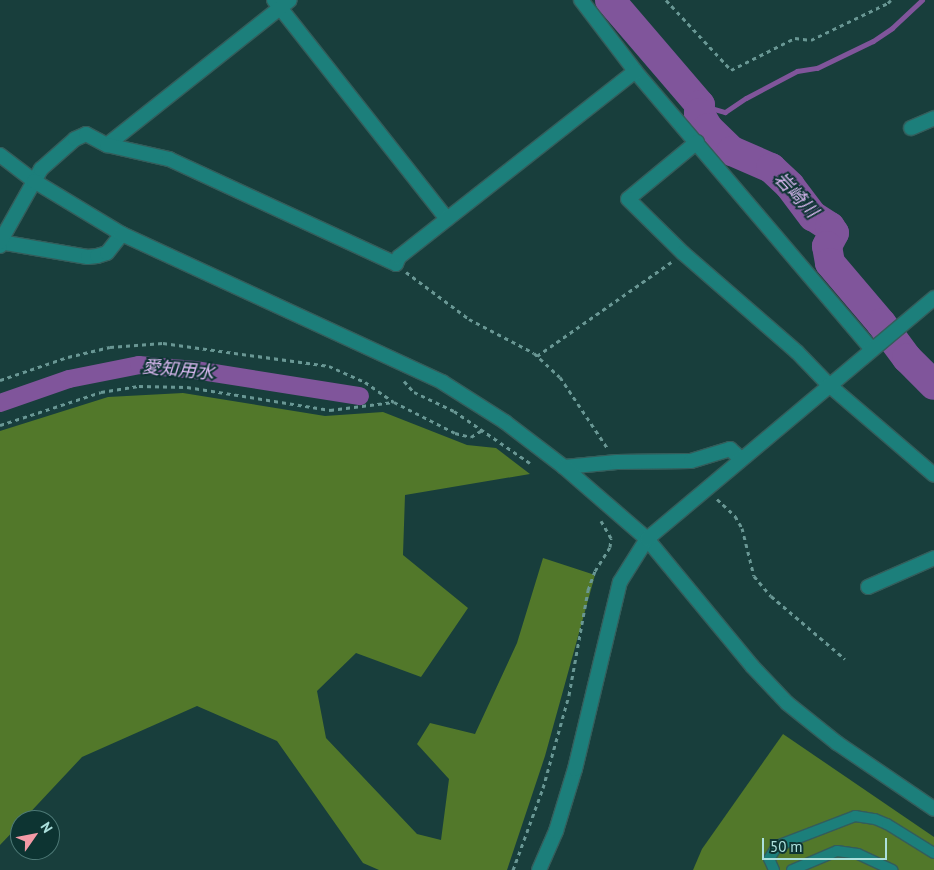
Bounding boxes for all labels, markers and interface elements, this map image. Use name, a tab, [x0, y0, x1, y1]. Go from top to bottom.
water label: 岩崎川	[770, 168, 822, 222]
water label: 愛知用水	[141, 356, 215, 384]
north arrow	[10, 810, 60, 860]
text: N	[37, 819, 57, 836]
scale bar	[764, 828, 889, 860]
text: 50 m	[770, 837, 803, 856]

